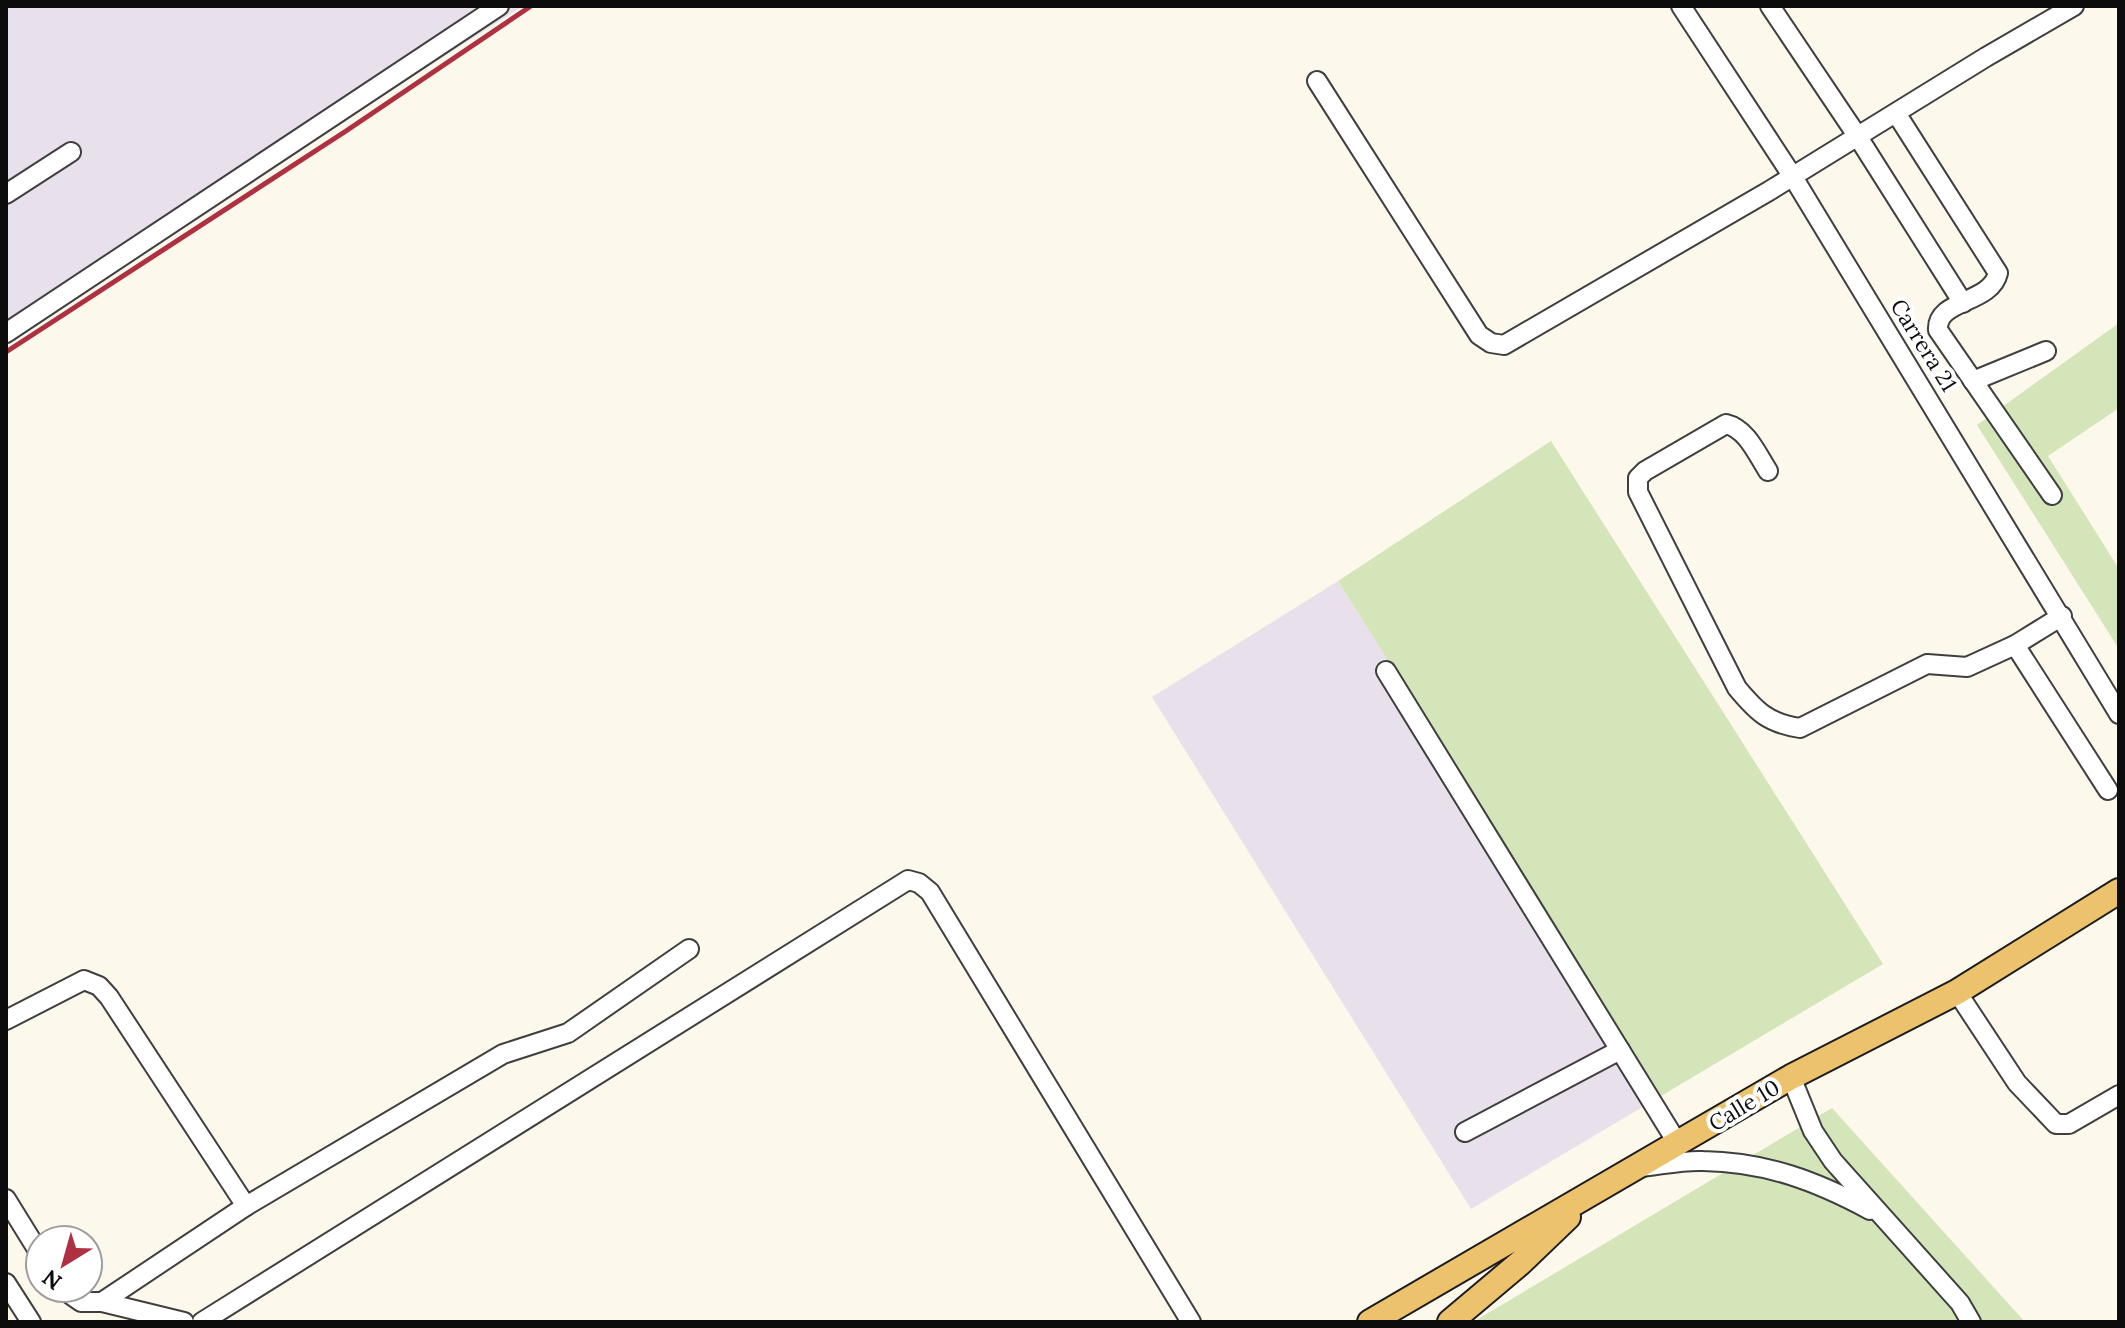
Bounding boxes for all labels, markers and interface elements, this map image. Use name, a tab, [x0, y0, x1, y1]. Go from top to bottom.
street label: Carrera 21	[1885, 294, 1963, 396]
street label: Calle 10	[1703, 1073, 1785, 1137]
north arrow	[24, 1224, 104, 1304]
text: N	[37, 1264, 67, 1296]

